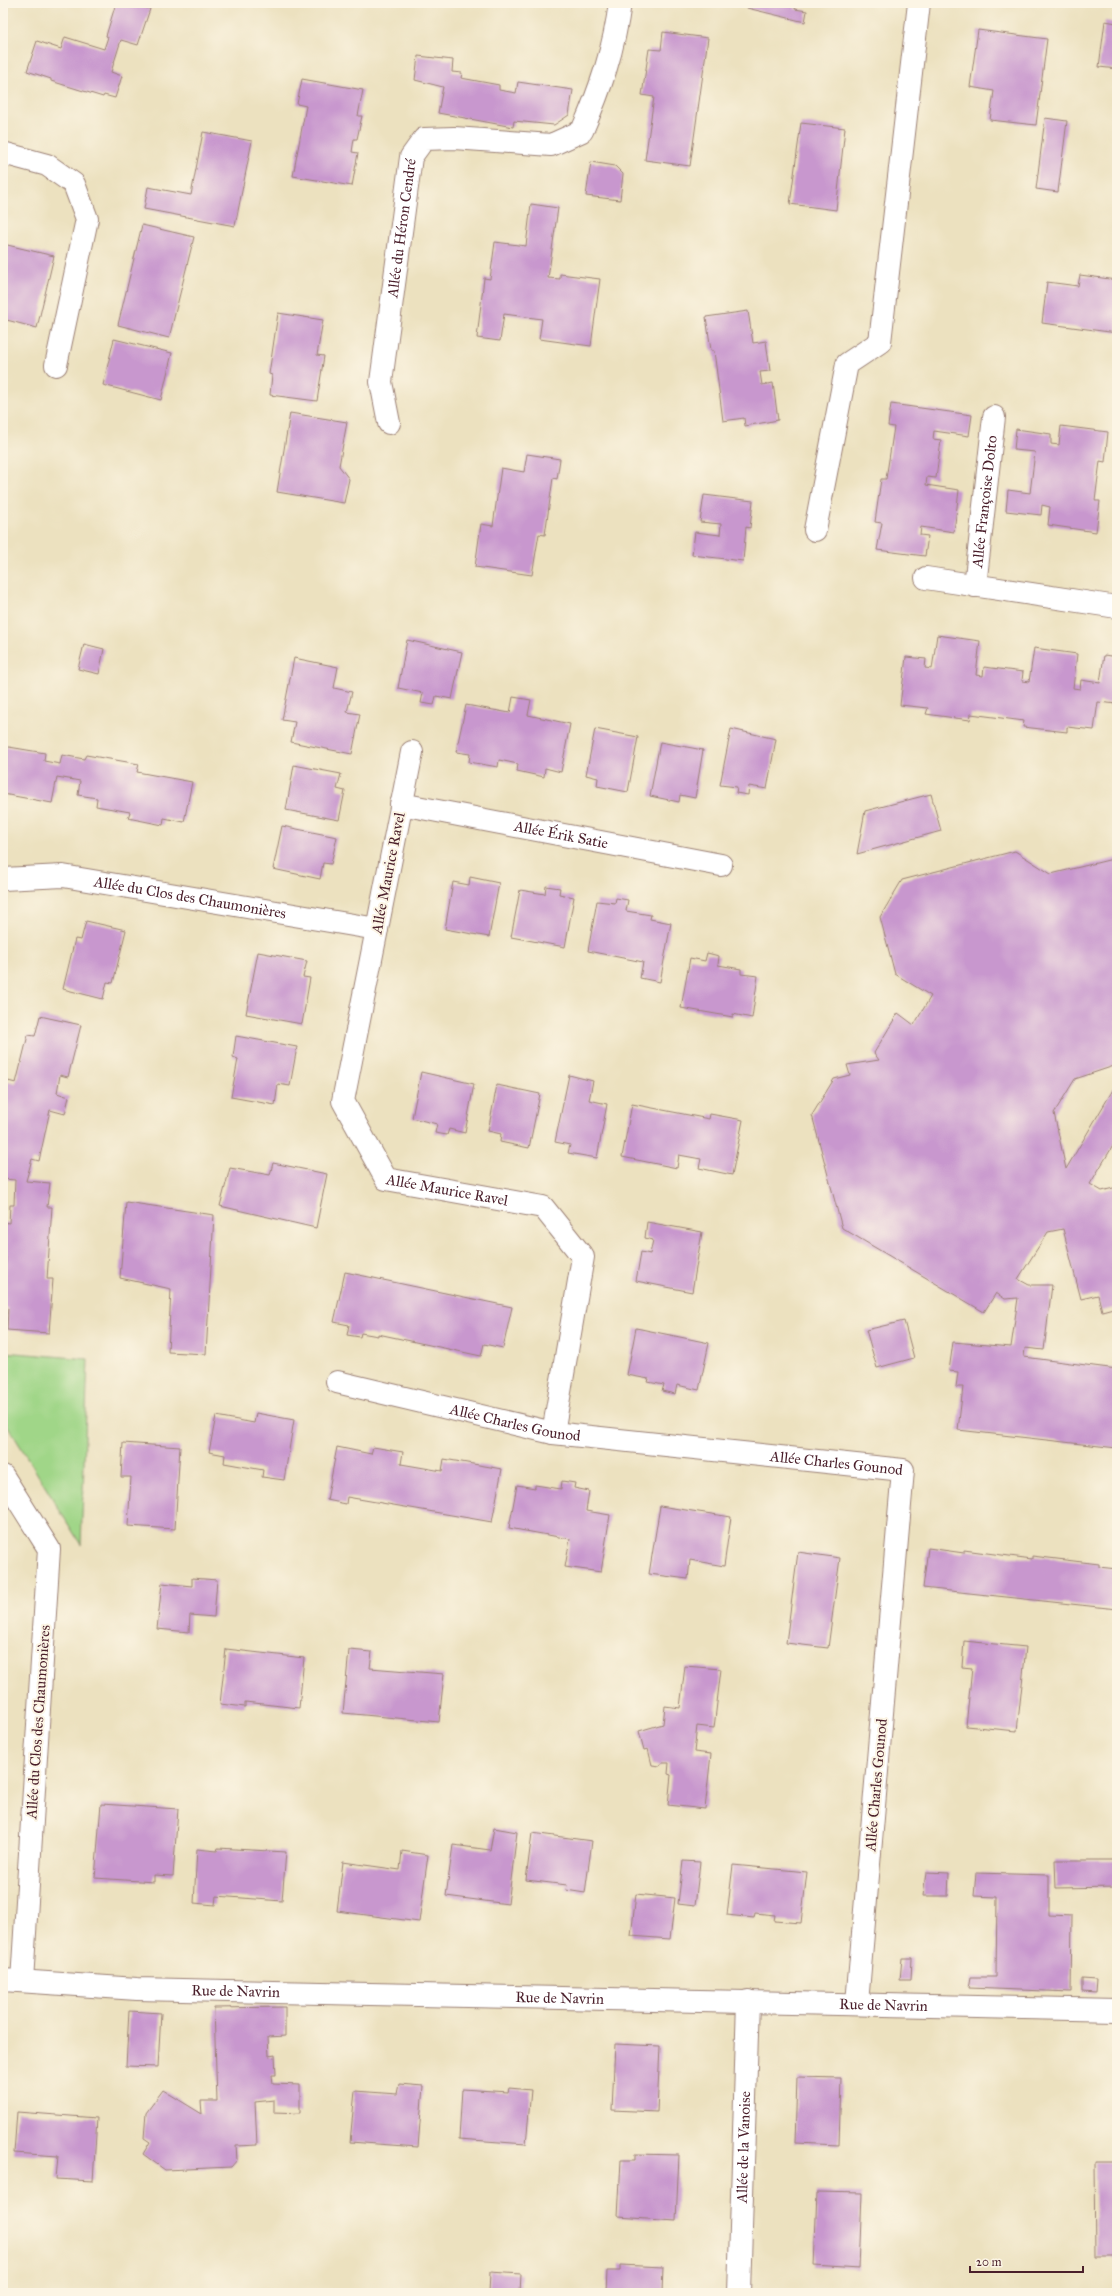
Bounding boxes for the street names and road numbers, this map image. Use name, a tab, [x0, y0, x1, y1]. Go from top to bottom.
street label: Allée du Héron Cendré	[383, 157, 420, 300]
street label: Allée Françoise Dolto	[968, 434, 1001, 570]
street label: Allée Maurice Ravel	[367, 810, 409, 936]
street label: Allée Érik Satie	[512, 817, 610, 852]
street label: Allée du Clos des Chaumonières	[92, 872, 288, 923]
street label: Allée Maurice Ravel	[384, 1170, 510, 1210]
street label: Allée Charles Gounod	[447, 1400, 582, 1445]
street label: Allée Charles Gounod	[768, 1447, 904, 1479]
street label: Allée du Clos des Chaumonières	[22, 1624, 54, 1821]
street label: Allée Charles Gounod	[861, 1717, 891, 1853]
street label: Rue de Navrin	[191, 1981, 280, 2001]
street label: Rue de Navrin	[515, 1988, 604, 2008]
street label: Rue de Navrin	[839, 1995, 928, 2015]
street label: Allée de la Vanoise	[733, 2091, 754, 2204]

